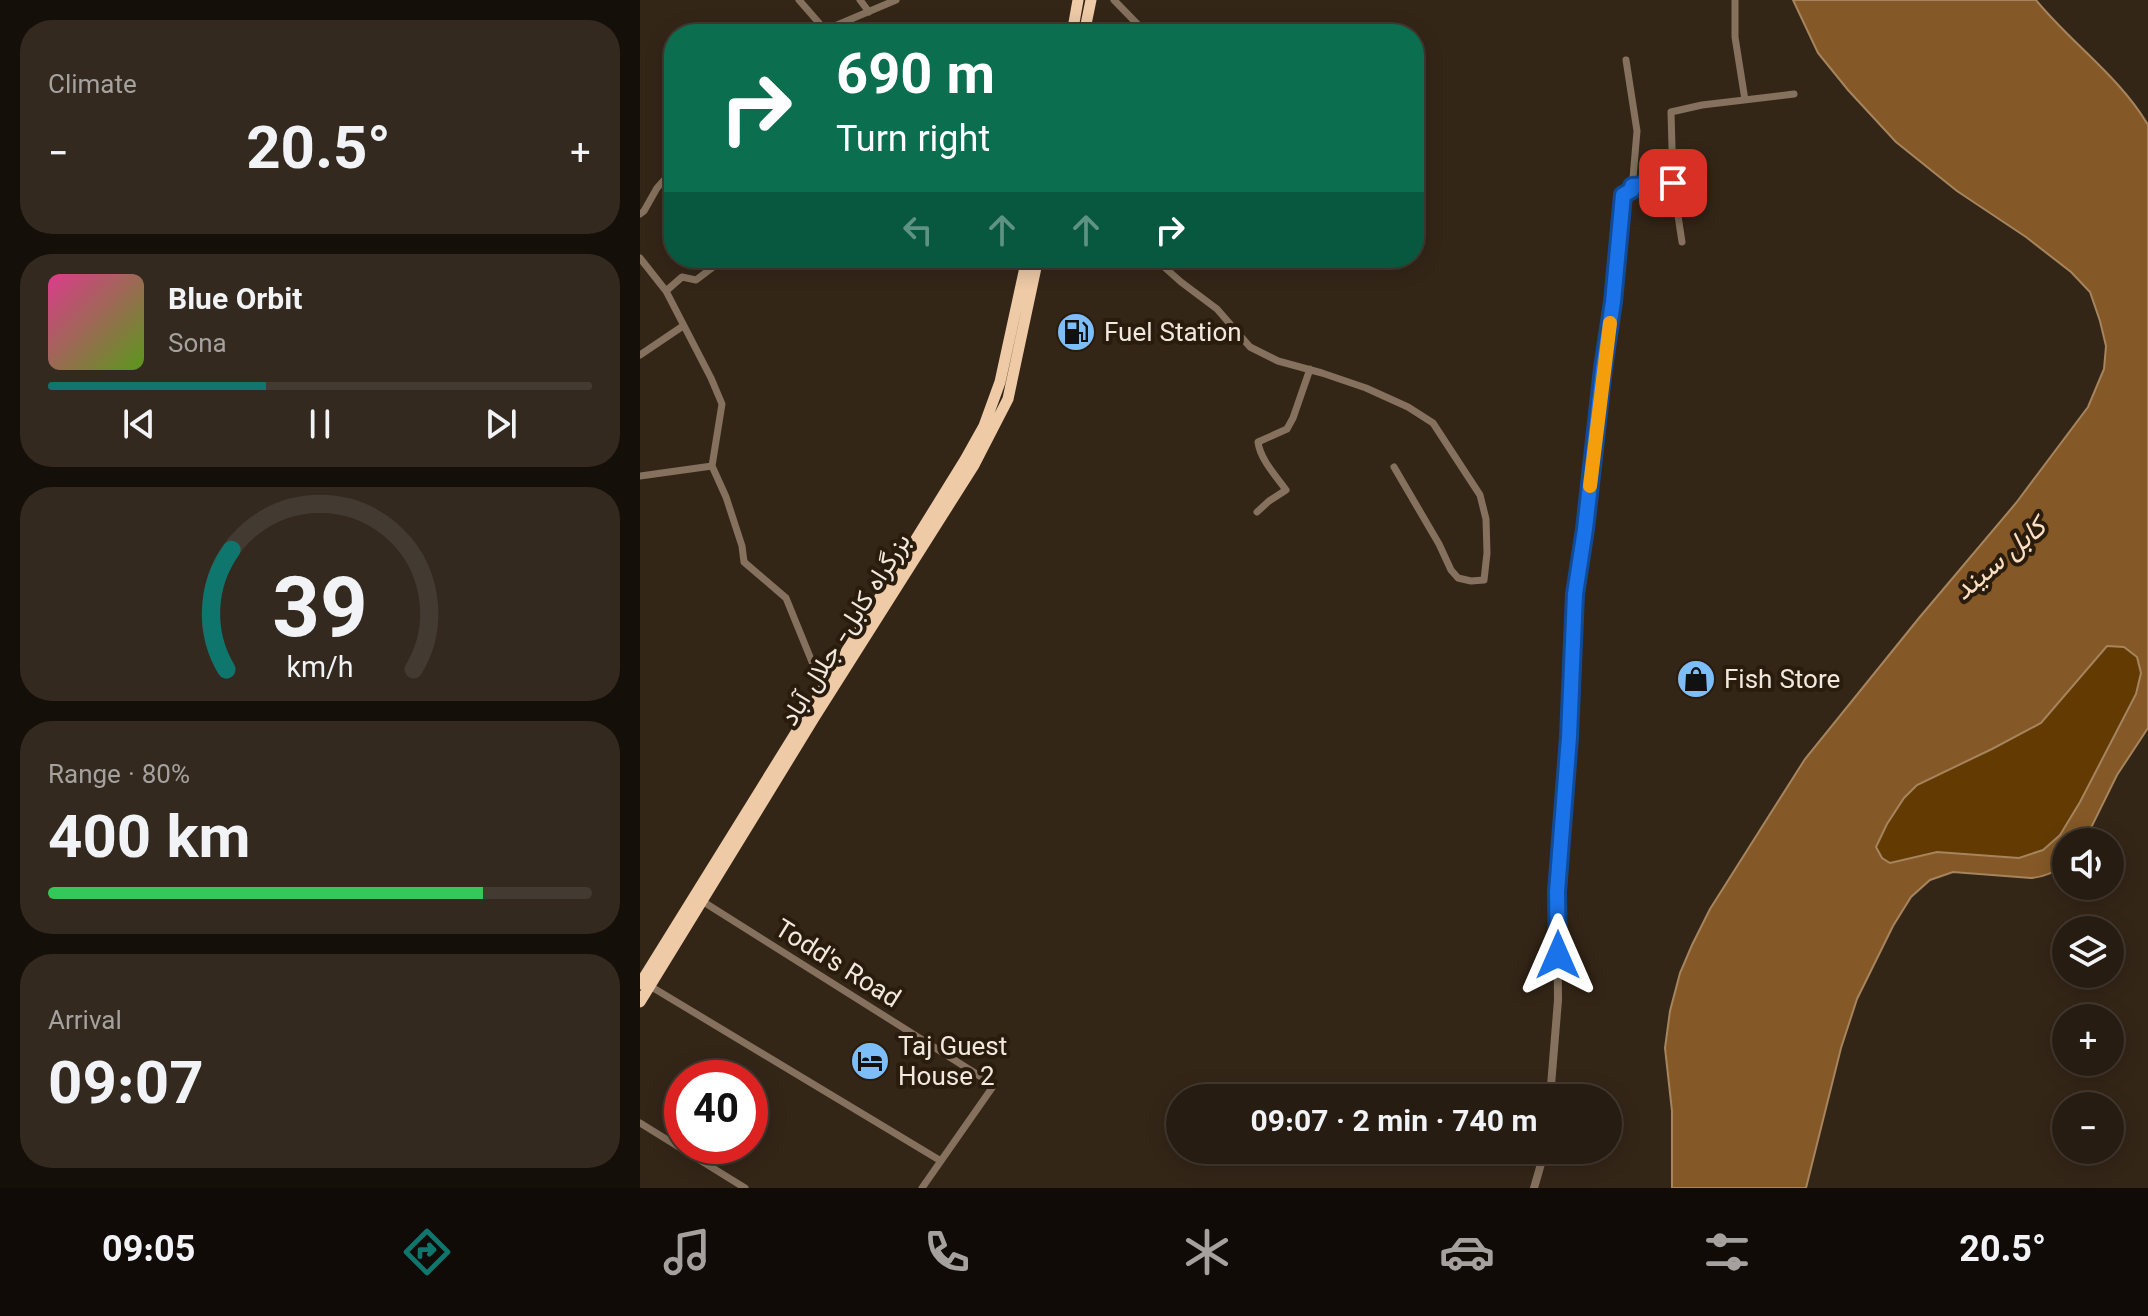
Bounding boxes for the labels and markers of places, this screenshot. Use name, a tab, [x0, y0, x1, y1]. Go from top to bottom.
pin	[1639, 149, 1707, 217]
fuel station icon: Fuel Station	[1055, 311, 1097, 353]
place label: Fuel Station	[1104, 314, 1242, 355]
shop icon: Fish Store	[1675, 658, 1717, 700]
place label: Fish Store	[1724, 661, 1840, 702]
place label: Taj Guest House 2	[898, 1028, 1007, 1099]
hotel icon: Taj Guest House 2	[849, 1040, 891, 1082]

